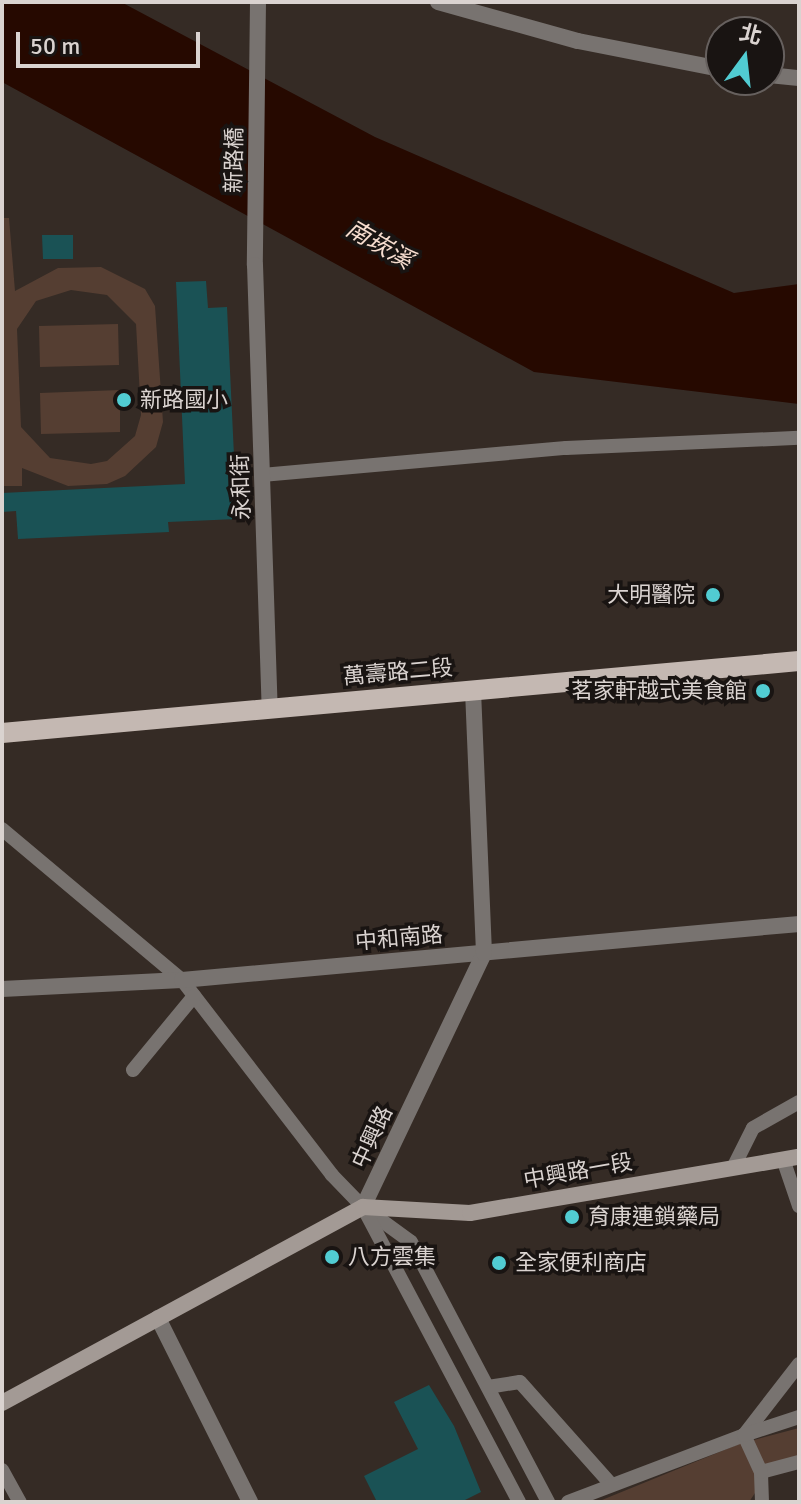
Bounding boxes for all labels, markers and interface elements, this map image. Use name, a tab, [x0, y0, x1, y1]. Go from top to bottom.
scale bar	[20, 16, 204, 66]
north arrow	[705, 16, 785, 96]
text: 北	[737, 18, 765, 50]
text: 50 m	[30, 31, 80, 61]
street label: 新路橋	[220, 127, 248, 193]
water label: 南崁溪	[341, 215, 417, 275]
place label: 新路國小	[140, 387, 228, 413]
marker: 新路國小	[115, 391, 133, 409]
street label: 永和街	[227, 454, 255, 520]
place label: 大明醫院	[607, 582, 695, 608]
marker: 大明醫院	[702, 584, 724, 606]
street label: 萬壽路二段	[342, 654, 454, 690]
place label: 茗家軒越式美食館	[571, 678, 747, 704]
marker: 茗家軒越式美食館	[754, 682, 772, 700]
street label: 中和南路	[354, 921, 444, 955]
street label: 中興路	[346, 1102, 398, 1172]
street label: 中興路一段	[522, 1148, 634, 1194]
place label: 育康連鎖藥局	[588, 1204, 720, 1230]
marker: 育康連鎖藥局	[563, 1208, 581, 1226]
place label: 八方雲集	[348, 1244, 436, 1270]
marker: 八方雲集	[323, 1248, 341, 1266]
place label: 全家便利商店	[515, 1250, 647, 1276]
marker: 全家便利商店	[490, 1254, 508, 1272]

